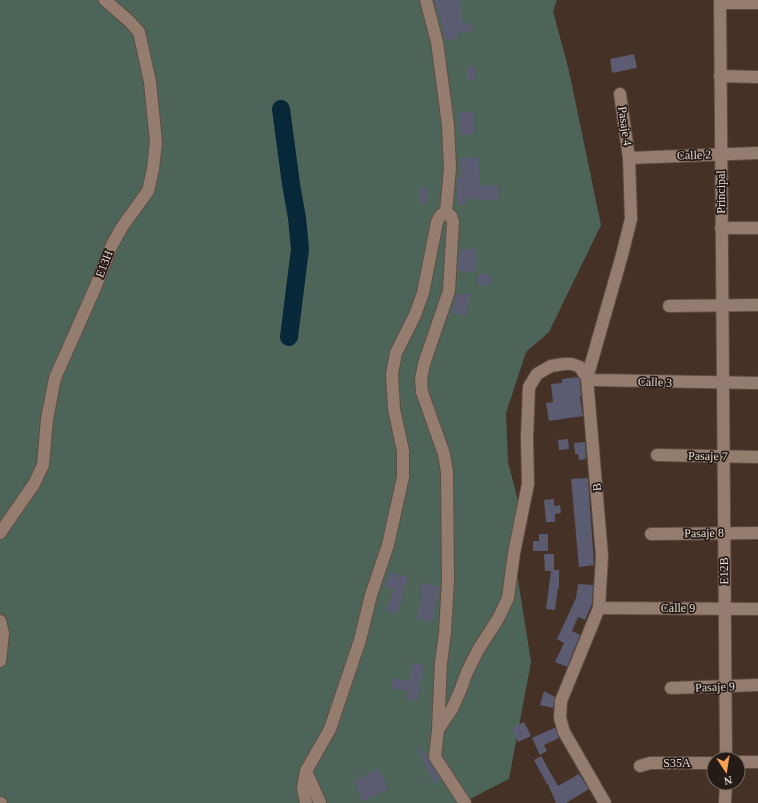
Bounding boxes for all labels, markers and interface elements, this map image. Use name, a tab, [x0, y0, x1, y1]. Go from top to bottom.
street label: Pasaje 4	[615, 105, 635, 147]
street label: Calle 2	[677, 147, 711, 163]
street label: Principal	[714, 170, 728, 214]
street label: E13H	[92, 248, 116, 280]
street label: Calle 3	[638, 374, 672, 390]
street label: Pasaje 7	[688, 449, 728, 463]
street label: B	[590, 482, 604, 492]
street label: Pasaje 8	[684, 526, 724, 540]
street label: E12B	[717, 557, 731, 585]
street label: Calle 9	[661, 601, 695, 615]
street label: Pasaje 9	[695, 679, 735, 695]
north arrow	[706, 751, 746, 791]
street label: S35A	[663, 756, 691, 770]
text: N	[723, 774, 733, 787]

